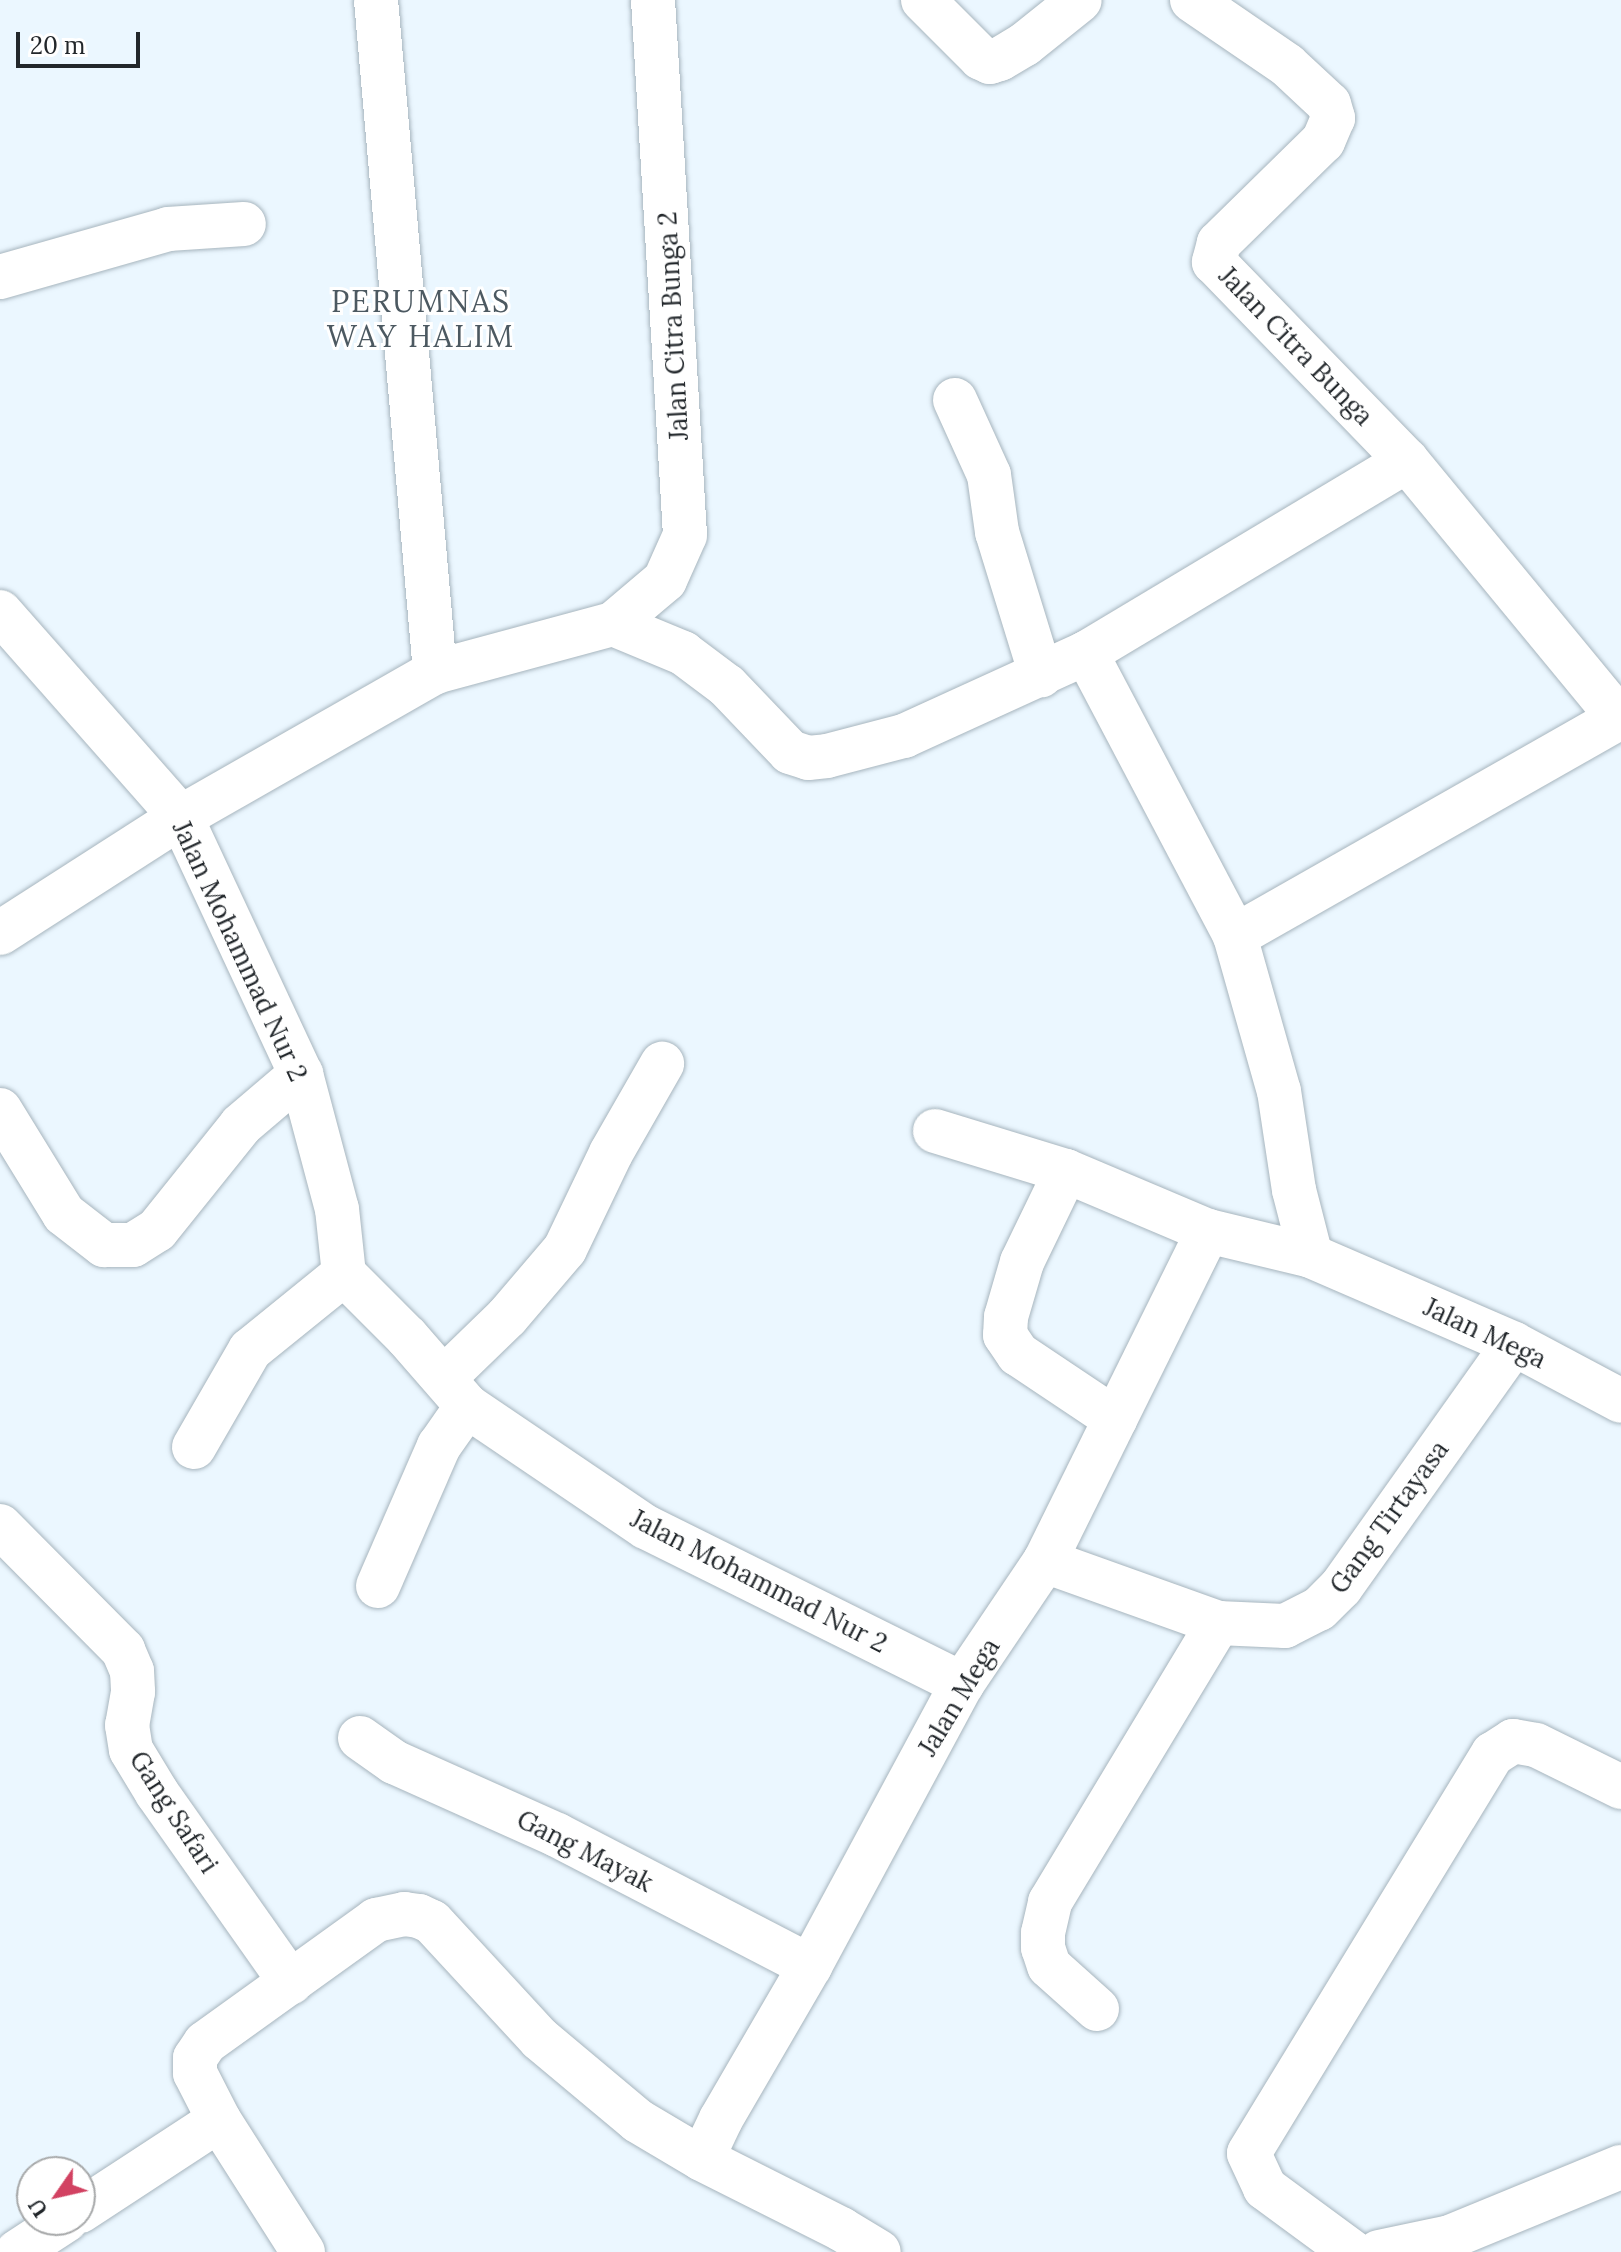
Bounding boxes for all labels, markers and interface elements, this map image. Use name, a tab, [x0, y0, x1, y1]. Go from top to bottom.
scale bar	[20, 16, 144, 66]
text: 20 m	[30, 30, 86, 61]
street label: Jalan Citra Bunga 2	[651, 211, 695, 441]
street label: Jalan Citra Bunga	[1212, 260, 1380, 432]
district label: PERUMNAS WAY HALIM	[327, 283, 515, 354]
street label: Jalan Mohammad Nur 2	[166, 816, 314, 1086]
street label: Jalan Mega	[1419, 1291, 1551, 1375]
street label: Gang Tirtayasa	[1323, 1434, 1455, 1600]
street label: Jalan Mohammad Nur 2	[626, 1503, 892, 1659]
street label: Jalan Mega	[912, 1633, 1006, 1761]
street label: Gang Safari	[123, 1745, 225, 1879]
street label: Gang Mayak	[512, 1803, 658, 1899]
north arrow	[16, 2156, 96, 2236]
text: U	[21, 2194, 54, 2223]

